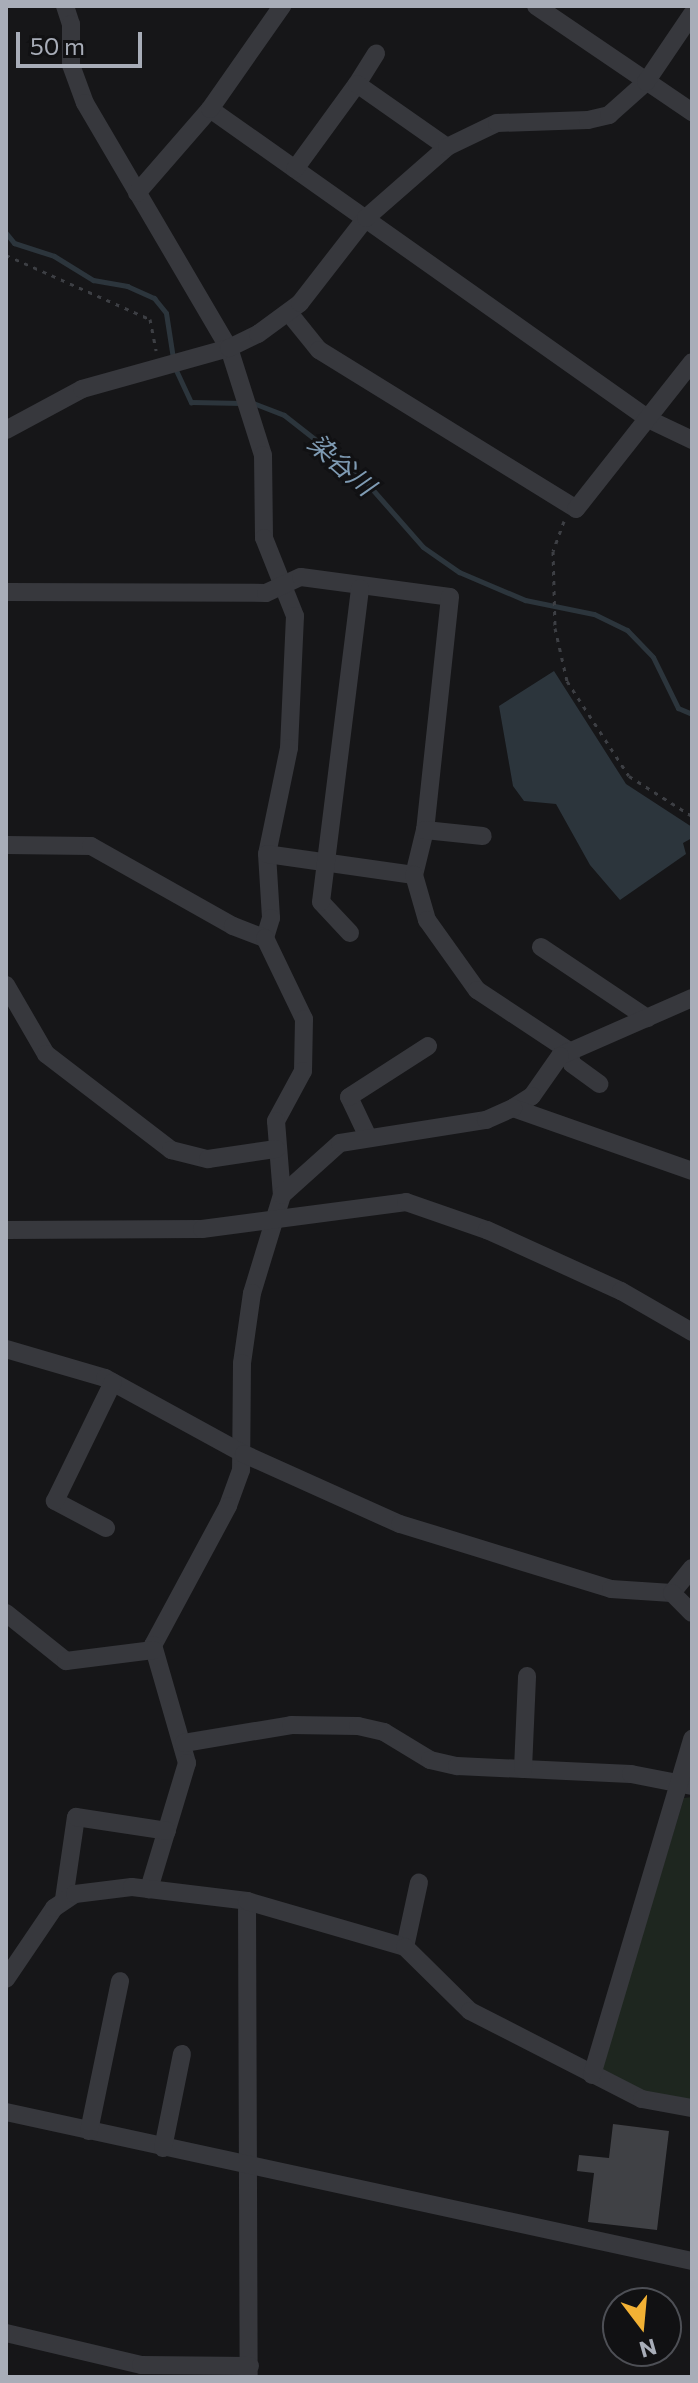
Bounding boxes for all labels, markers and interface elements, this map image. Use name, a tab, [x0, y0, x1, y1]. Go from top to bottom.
scale bar	[20, 16, 146, 66]
text: 50 m	[30, 31, 85, 60]
water label: 染谷川	[302, 427, 382, 501]
north arrow	[602, 2287, 682, 2367]
text: N	[637, 2333, 660, 2364]

